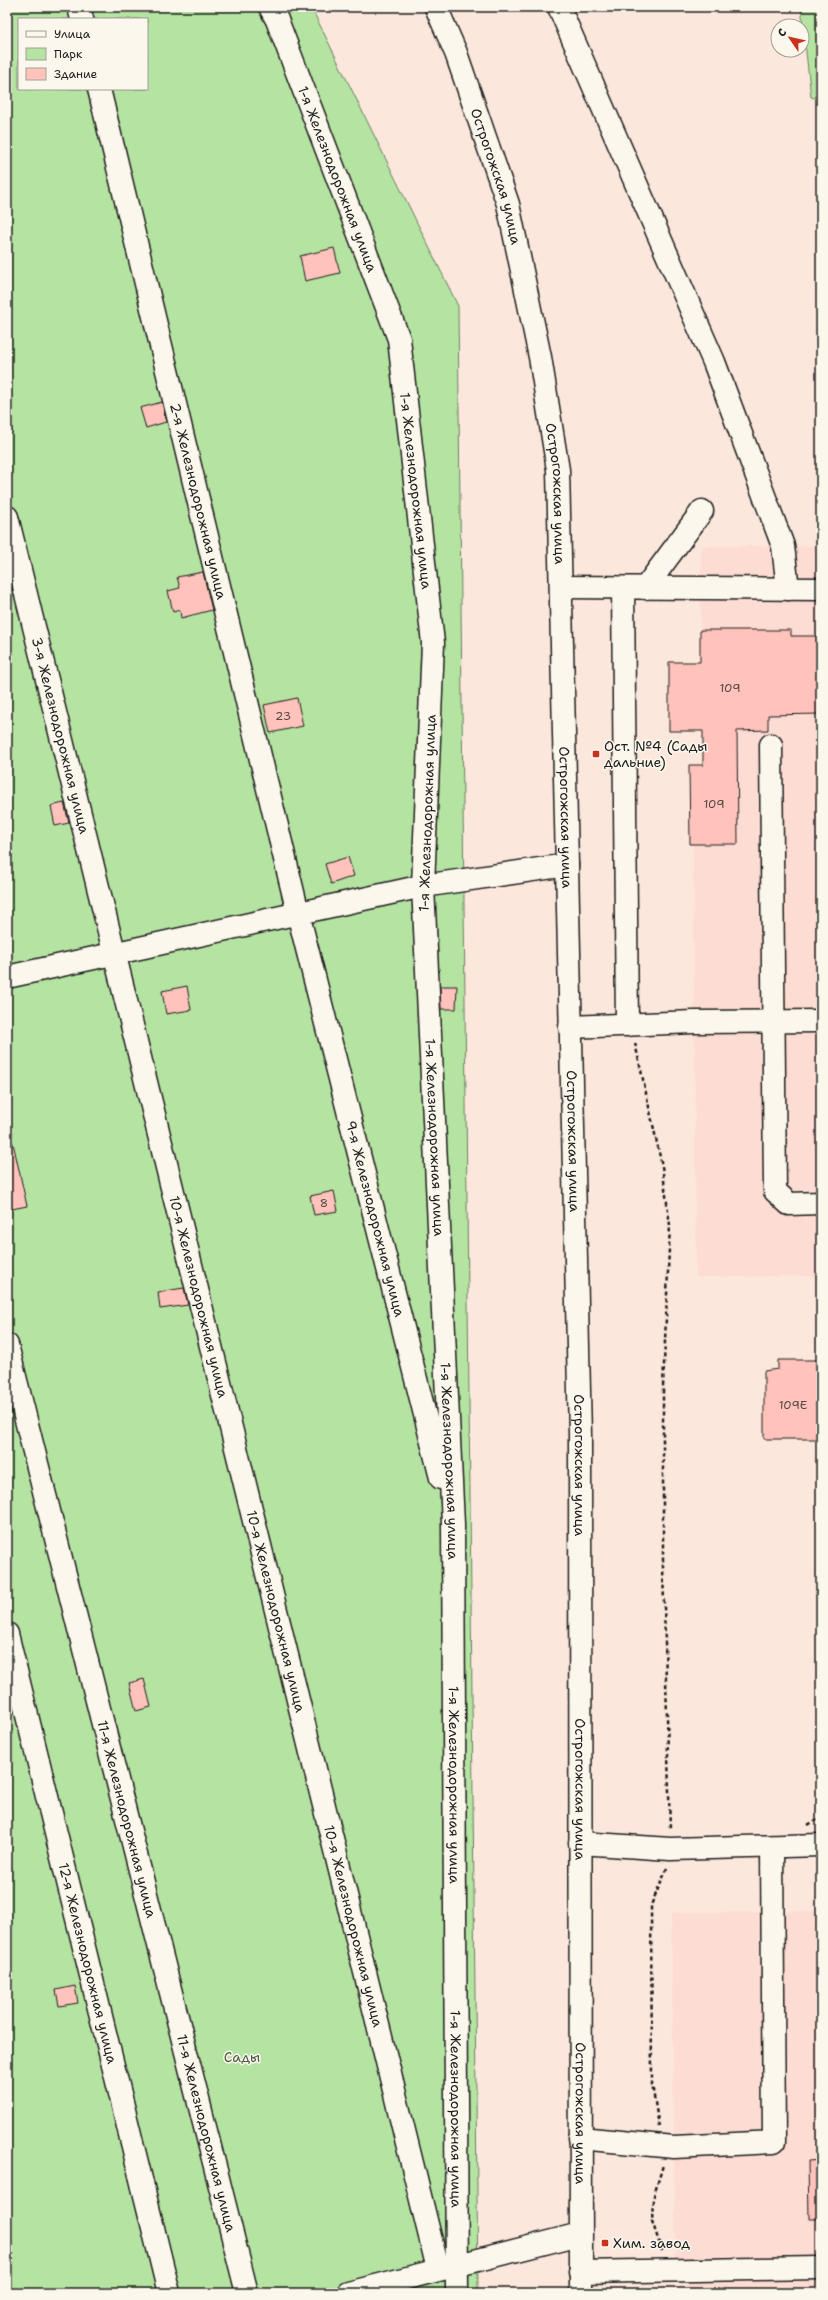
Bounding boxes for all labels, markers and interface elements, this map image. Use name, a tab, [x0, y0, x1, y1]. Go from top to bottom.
legend	[18, 18, 148, 90]
north arrow	[770, 18, 810, 58]
text: С	[774, 25, 790, 40]
text: Улица	[54, 26, 91, 42]
text: Парк	[54, 46, 83, 62]
text: Здание	[54, 66, 98, 82]
street label: 1-я Железнодорожная улица	[294, 83, 382, 275]
street label: Острогожская улица	[467, 106, 525, 246]
street label: 1-я Железнодорожная улица	[396, 391, 436, 590]
street label: 2-я Железнодорожная улица	[166, 401, 231, 601]
street label: Острогожская улица	[542, 422, 569, 565]
street label: 3-я Железнодорожная улица	[28, 635, 94, 836]
house number: 109	[719, 680, 741, 696]
house number: 23	[275, 708, 291, 724]
street label: 1-я Железнодорожная улица	[415, 714, 439, 912]
place label: Ост. №4 (Сады дальние)	[604, 737, 708, 771]
street label: Острогожская улица	[555, 746, 577, 889]
marker: Ост. №4 (Сады дальние)	[591, 749, 601, 759]
house number: 109	[703, 796, 725, 812]
street label: 1-я Железнодорожная улица	[421, 1038, 448, 1237]
street label: Острогожская улица	[563, 1070, 584, 1213]
street label: 9-я Железнодорожная улица	[342, 1119, 409, 1319]
street label: 10-я Железнодорожная улица	[165, 1194, 232, 1400]
house number: 8	[320, 1195, 328, 1211]
street label: 1-я Железнодорожная улица	[436, 1362, 462, 1560]
street label: Острогожская улица	[570, 1394, 589, 1536]
house number: 109Е	[779, 1397, 807, 1413]
street label: 10-я Железнодорожная улица	[243, 1508, 310, 1715]
street label: 1-я Железнодорожная улица	[445, 1686, 464, 1884]
street label: 11-я Железнодорожная улица	[93, 1718, 161, 1920]
street label: Острогожская улица	[571, 1718, 589, 1860]
street label: 10-я Железнодорожная улица	[320, 1823, 387, 2029]
street label: 12-я Железнодорожная улица	[55, 1861, 121, 2066]
street label: 1-я Железнодорожная улица	[447, 2010, 466, 2208]
street label: 11-я Железнодорожная улица	[173, 2032, 240, 2234]
street label: Острогожская улица	[572, 2042, 590, 2184]
park label: Сады	[224, 2048, 260, 2066]
place label: Хим. завод	[613, 2234, 690, 2252]
marker: Хим. завод	[600, 2238, 610, 2248]

